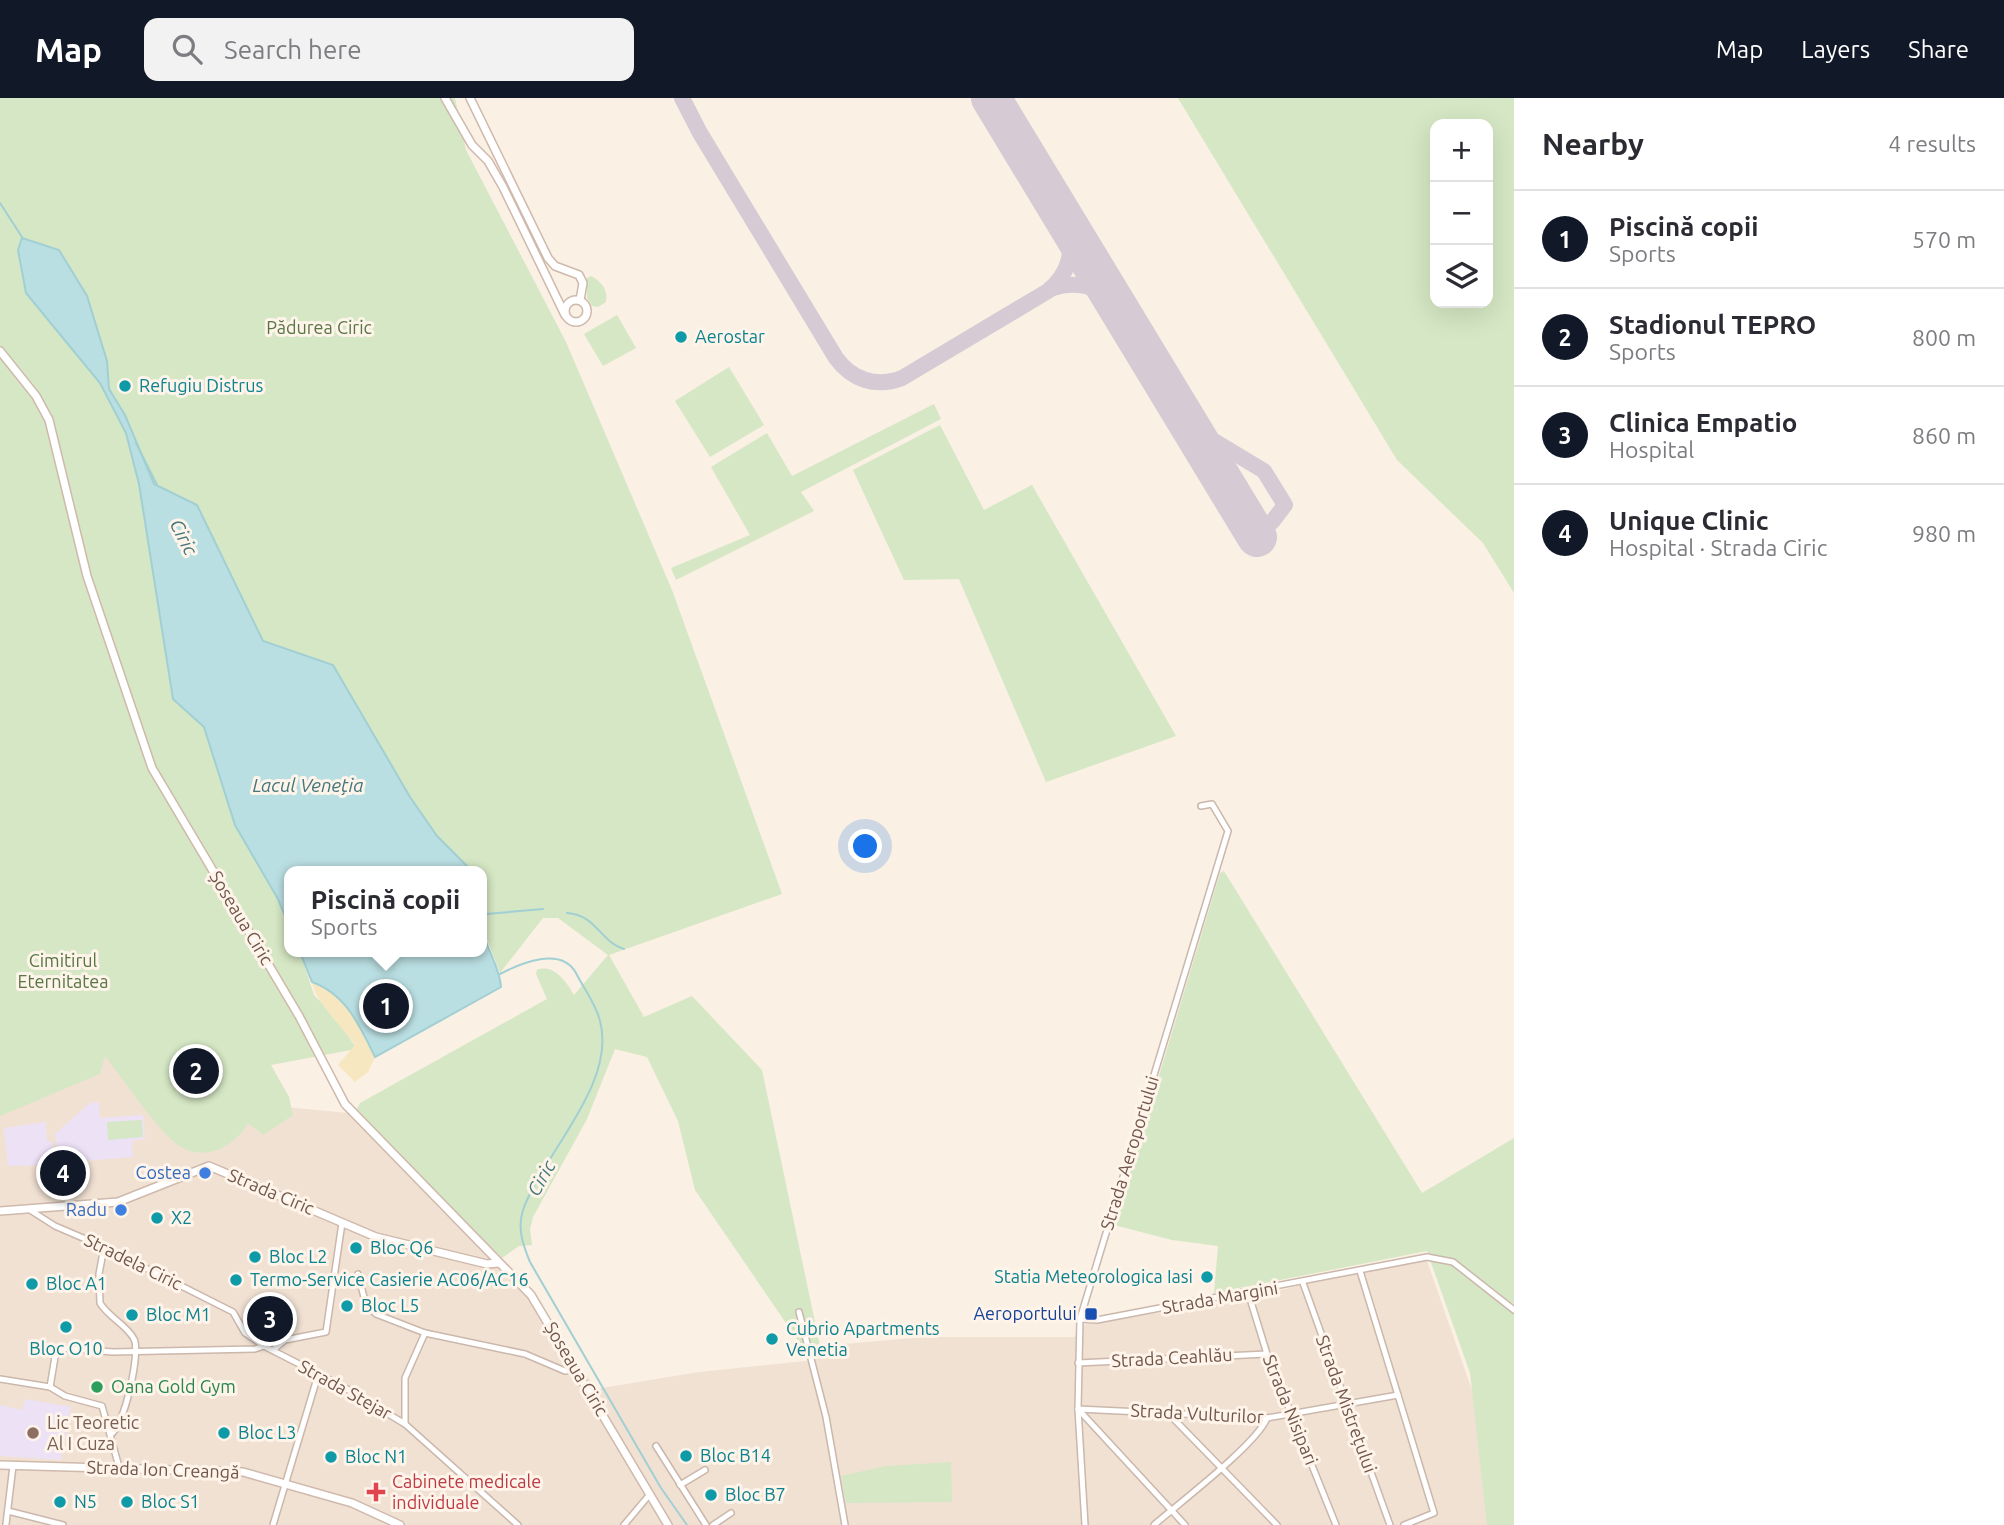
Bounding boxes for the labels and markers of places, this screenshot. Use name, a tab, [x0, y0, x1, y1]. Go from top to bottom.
place label: Aerostar	[695, 326, 765, 346]
marker: Aerostar	[673, 329, 689, 345]
place label: Refugiu Distrus	[139, 375, 263, 395]
marker: Refugiu Distrus	[117, 378, 133, 394]
pin: 1	[363, 980, 409, 1032]
pin: 2	[173, 1045, 219, 1097]
pin: 4	[40, 1147, 86, 1199]
place label: Costea	[135, 1162, 191, 1182]
marker: Costea	[197, 1165, 213, 1181]
place label: Radu	[66, 1199, 107, 1219]
marker: Radu	[113, 1202, 129, 1218]
place label: X2	[171, 1207, 192, 1227]
marker: X2	[149, 1210, 165, 1226]
place label: Bloc Q6	[370, 1237, 433, 1258]
marker: Bloc Q6	[348, 1240, 364, 1256]
place label: Bloc L2	[269, 1246, 327, 1266]
marker: Bloc L2	[247, 1249, 263, 1265]
place label: Statia Meteorologica Iasi	[994, 1266, 1193, 1286]
place label: Termo-Service Casierie AC06/AC16	[250, 1269, 529, 1289]
marker: Statia Meteorologica Iasi	[1199, 1269, 1215, 1285]
marker: Termo-Service Casierie AC06/AC16	[228, 1272, 244, 1288]
place label: Bloc A1	[46, 1273, 107, 1293]
marker: Bloc A1	[24, 1276, 40, 1292]
pin: 3	[247, 1293, 293, 1345]
place label: Bloc L5	[361, 1295, 419, 1315]
marker: Bloc L5	[339, 1298, 355, 1314]
place label: Aeroportului	[973, 1303, 1077, 1323]
place label: Bloc M1	[146, 1304, 211, 1324]
marker: Aeroportului	[1083, 1306, 1099, 1322]
marker: Bloc M1	[124, 1307, 140, 1323]
place label: Cubrio Apartments Venetia	[786, 1318, 940, 1359]
marker: Bloc O10	[58, 1319, 74, 1335]
marker: Cubrio Apartments Venetia	[764, 1331, 780, 1347]
place label: Bloc O10	[29, 1338, 103, 1358]
place label: Oana Gold Gym	[111, 1376, 236, 1396]
marker: Oana Gold Gym	[89, 1379, 105, 1395]
place label: Lic Teoretic Al I Cuza	[47, 1412, 139, 1453]
place label: Bloc L3	[238, 1422, 296, 1442]
marker: Lic Teoretic Al I Cuza	[25, 1425, 41, 1441]
marker: Bloc L3	[216, 1425, 232, 1441]
place label: Bloc B14	[700, 1445, 771, 1465]
place label: Bloc N1	[345, 1446, 407, 1466]
marker: Bloc B14	[678, 1448, 694, 1464]
marker: Bloc N1	[323, 1449, 339, 1465]
place label: Cabinete medicale individuale	[392, 1471, 541, 1512]
marker: Cabinete medicale individuale	[366, 1482, 386, 1502]
place label: Bloc B7	[725, 1484, 786, 1504]
marker: Bloc B7	[703, 1487, 719, 1503]
place label: N5	[74, 1491, 97, 1511]
place label: Bloc S1	[141, 1491, 200, 1511]
marker: N5	[52, 1494, 68, 1510]
marker: Bloc S1	[119, 1494, 135, 1510]

